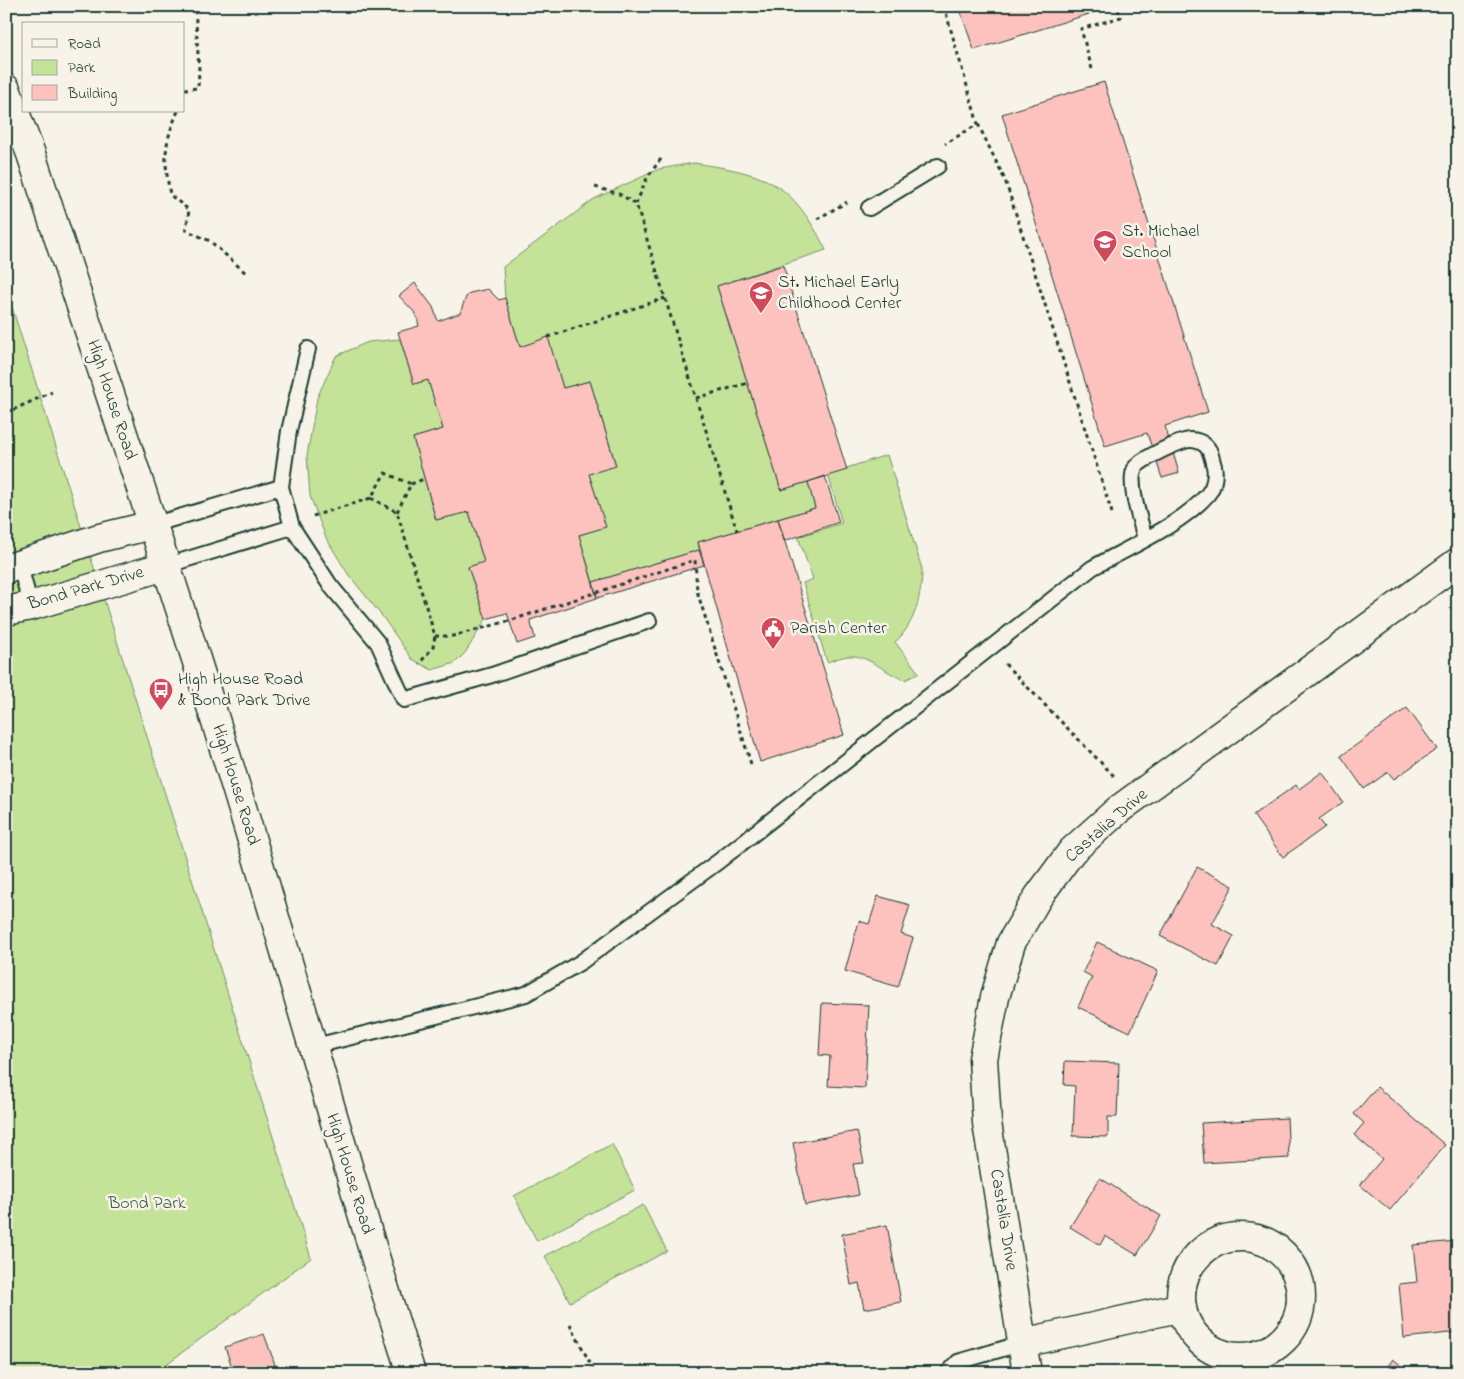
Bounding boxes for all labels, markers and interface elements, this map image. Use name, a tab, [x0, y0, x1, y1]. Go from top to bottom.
legend	[22, 22, 185, 112]
text: Road	[68, 33, 101, 55]
text: Park	[68, 57, 96, 79]
text: Building	[67, 83, 117, 106]
place label: St. Michael School	[1122, 219, 1199, 266]
school or university icon: St. Michael School	[1092, 229, 1118, 263]
place label: St. Michael Early Childhood Center	[778, 270, 902, 317]
school or university icon: St. Michael Early Childhood Center	[748, 280, 774, 314]
street label: High House Road	[78, 337, 143, 464]
street label: Bond Park Drive	[24, 560, 148, 618]
public building icon: Parish Center	[760, 616, 786, 650]
place label: Parish Center	[790, 616, 887, 642]
place label: High House Road & Bond Park Drive	[178, 667, 311, 714]
bus stop icon: High House Road & Bond Park Drive	[148, 677, 174, 711]
street label: High House Road	[203, 721, 266, 849]
street label: Castalia Drive	[1060, 782, 1155, 869]
street label: High House Road	[317, 1110, 380, 1238]
street label: Castalia Drive	[982, 1167, 1024, 1274]
park label: Bond Park	[107, 1191, 186, 1217]

